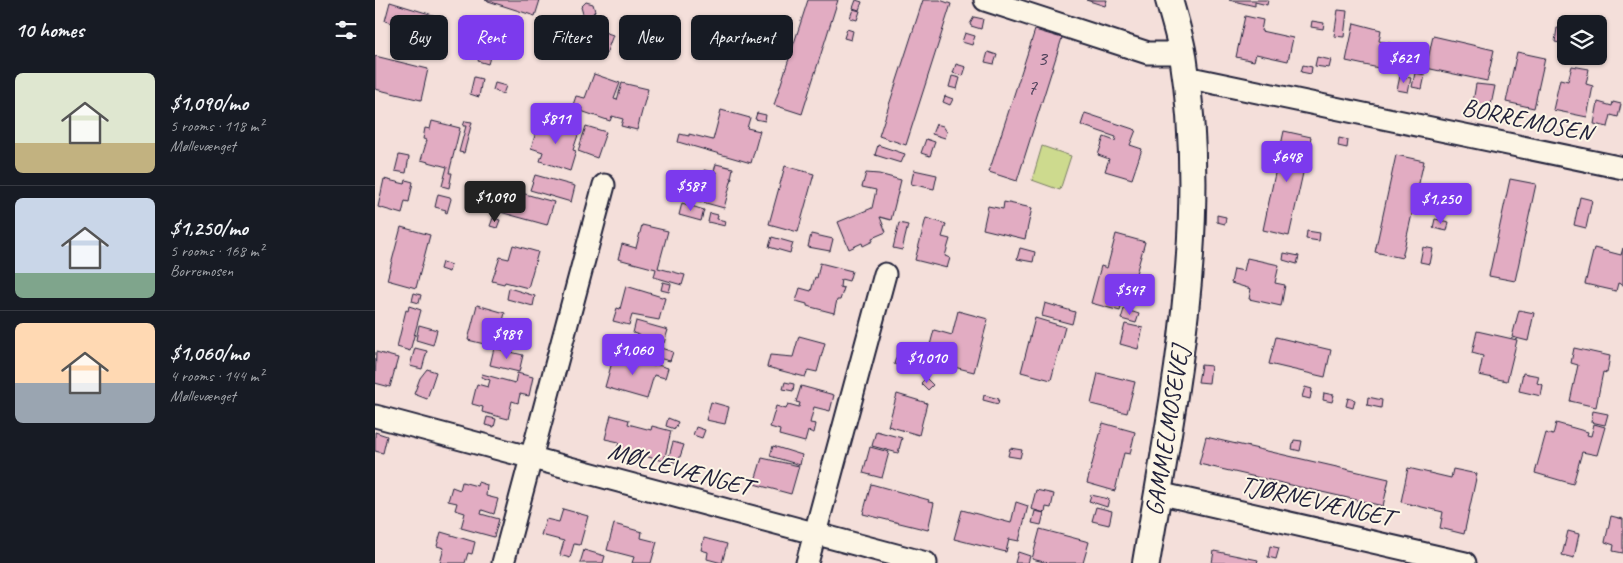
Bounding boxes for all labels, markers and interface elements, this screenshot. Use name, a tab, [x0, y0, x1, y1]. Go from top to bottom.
chip: Buy	[390, 15, 448, 60]
chip: Rent	[458, 15, 524, 60]
chip: Filters	[534, 15, 609, 60]
chip: New	[619, 15, 681, 60]
chip: Apartment	[691, 15, 793, 60]
map controls	[1557, 15, 1607, 65]
button: layers	[1557, 15, 1607, 65]
icon: filters	[332, 16, 360, 44]
text: 10 homes	[15, 17, 84, 43]
pin: $621	[1374, 42, 1434, 84]
house number: 3	[1037, 44, 1049, 72]
text: $621	[1389, 48, 1419, 68]
house number: 7	[1027, 73, 1038, 101]
text: $1,090/mo	[170, 90, 248, 116]
street label: BORREMOSEN	[1459, 91, 1599, 150]
icon: home	[55, 93, 115, 153]
pin: $811	[526, 102, 586, 145]
text: $811	[542, 109, 570, 129]
text: 5 rooms · 118 m²	[170, 116, 264, 136]
text: Møllevænget	[170, 136, 236, 156]
pin: $648	[1257, 140, 1317, 183]
text: $648	[1272, 147, 1302, 167]
pin: $587	[661, 170, 721, 212]
text: $587	[677, 176, 705, 196]
pin: $1,090	[454, 180, 536, 223]
pin: $1,250	[1400, 182, 1482, 225]
text: $1,090	[476, 187, 514, 207]
text: $1,250	[1422, 189, 1460, 209]
text: $1,250/mo	[170, 215, 248, 241]
icon: home	[55, 218, 115, 278]
text: 5 rooms · 168 m²	[170, 241, 264, 261]
text: Borremosen	[170, 261, 233, 281]
pin: $547	[1100, 274, 1160, 316]
text: $547	[1116, 280, 1144, 300]
pin: $989	[477, 318, 537, 360]
text: $989	[493, 324, 521, 344]
pin: $1,060	[592, 334, 674, 376]
text: $1,060/mo	[170, 340, 249, 366]
text: $1,060	[613, 340, 653, 360]
street label: GAMMELMOSEVEJ	[1138, 341, 1197, 518]
pin: $1,010	[886, 342, 968, 384]
icon: home	[55, 343, 115, 403]
text: $1,010	[907, 348, 947, 368]
text: 4 rooms · 144 m²	[170, 366, 264, 386]
text: Møllevænget	[170, 386, 236, 406]
street label: MØLLEVÆNGET	[605, 434, 762, 505]
street label: TJØRNEVÆNGET	[1238, 468, 1403, 536]

